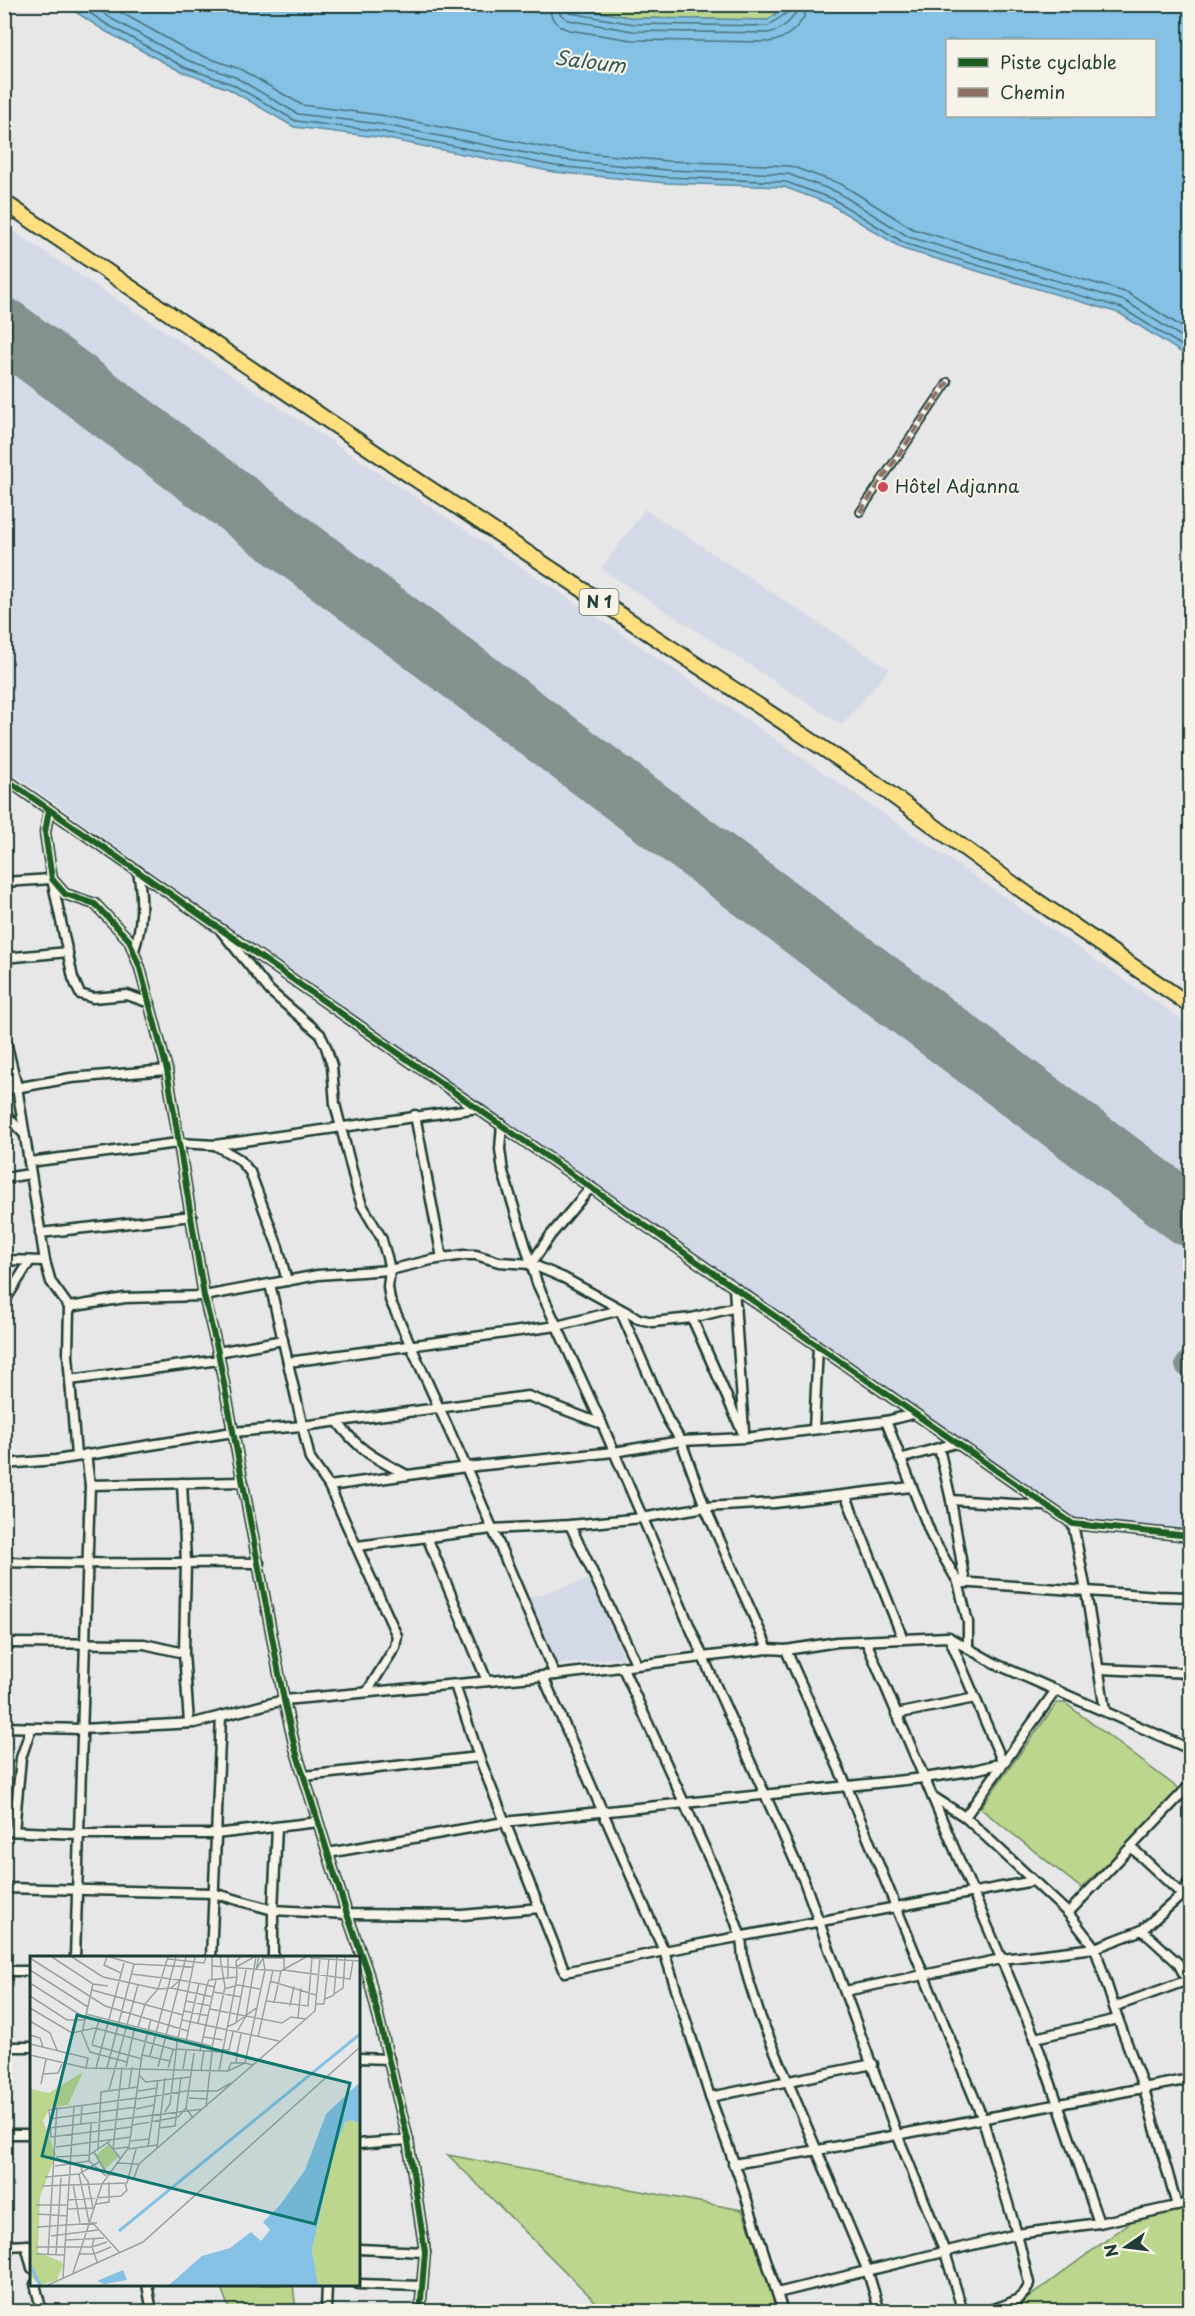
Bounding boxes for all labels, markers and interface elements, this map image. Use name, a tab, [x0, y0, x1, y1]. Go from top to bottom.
legend	[946, 39, 1156, 117]
water label: Saloum	[553, 42, 628, 80]
text: Piste cyclable	[1000, 48, 1117, 75]
text: Chemin	[1000, 78, 1065, 105]
place label: Hôtel Adjanna	[895, 472, 1020, 499]
marker: Hôtel Adjanna	[876, 480, 890, 494]
road number: N 1	[580, 589, 618, 615]
inset map	[30, 1956, 360, 2286]
north arrow	[1096, 2217, 1156, 2277]
text: N	[1097, 2242, 1124, 2260]

